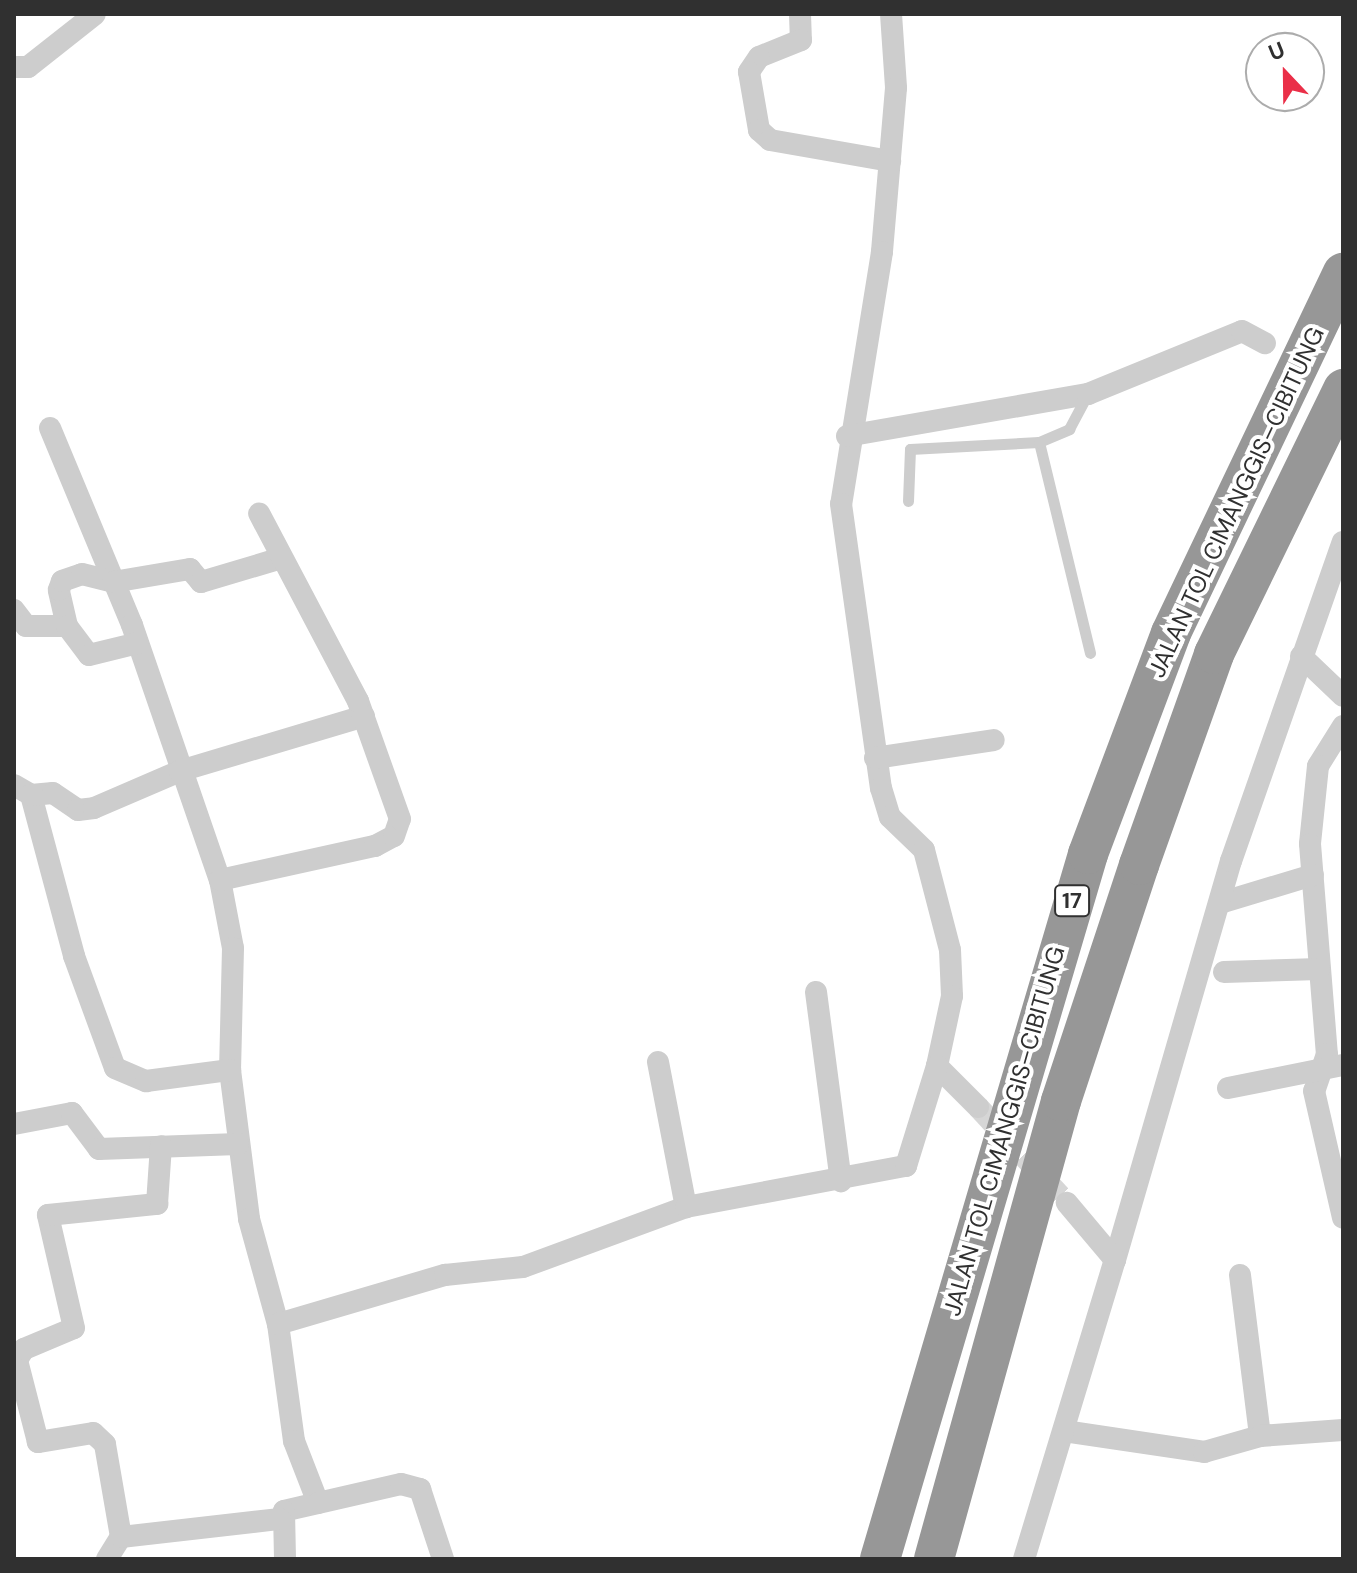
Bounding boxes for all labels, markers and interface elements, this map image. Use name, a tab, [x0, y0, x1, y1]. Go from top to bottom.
north arrow	[1245, 32, 1325, 112]
text: U	[1264, 35, 1289, 67]
street label: JALAN TOL CIMANGGIS–CIBITUNG	[1142, 322, 1330, 682]
road number: 17	[1054, 883, 1090, 919]
street label: JALAN TOL CIMANGGIS–CIBITUNG	[937, 943, 1071, 1319]

